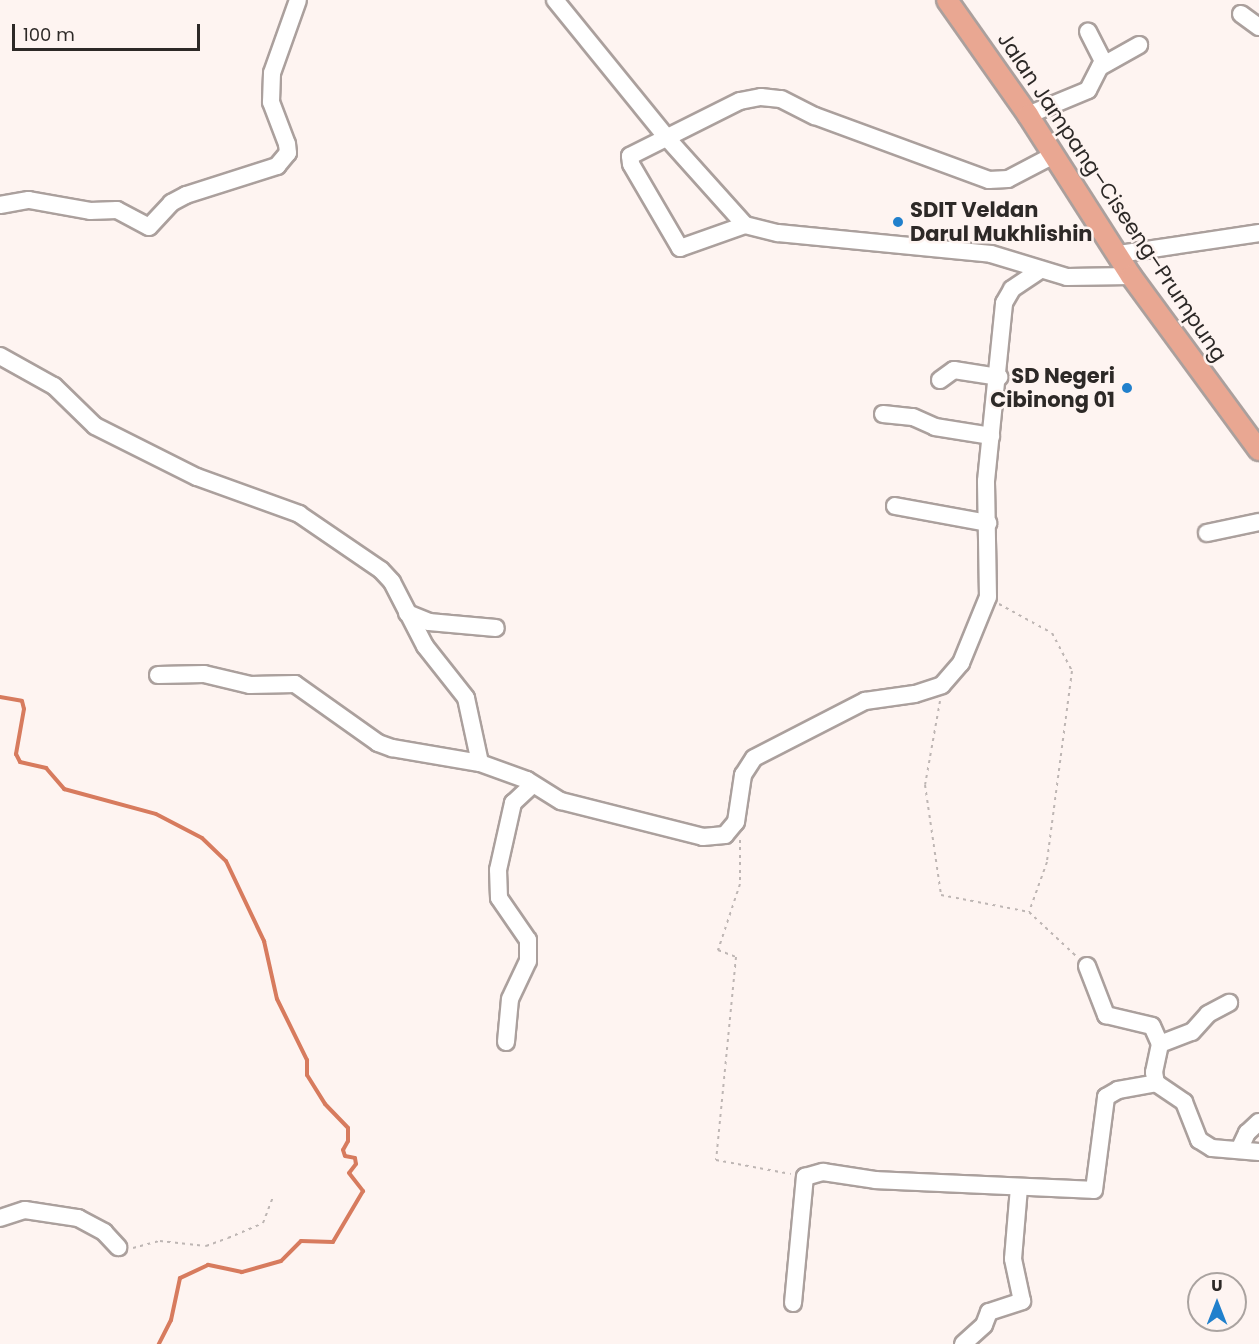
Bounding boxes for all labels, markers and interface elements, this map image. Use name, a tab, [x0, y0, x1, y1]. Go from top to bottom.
scale bar	[15, 12, 202, 50]
text: 100 m	[23, 22, 75, 47]
street label: Jalan Jampang–Ciseeng–Prumpung	[992, 28, 1232, 366]
place label: SDIT Veldan Darul Mukhlishin	[910, 197, 1092, 247]
marker: SDIT Veldan Darul Mukhlishin	[891, 215, 905, 229]
place label: SD Negeri Cibinong 01	[990, 363, 1115, 413]
marker: SD Negeri Cibinong 01	[1120, 381, 1134, 395]
north arrow	[1187, 1272, 1247, 1332]
text: U	[1211, 1274, 1223, 1297]

